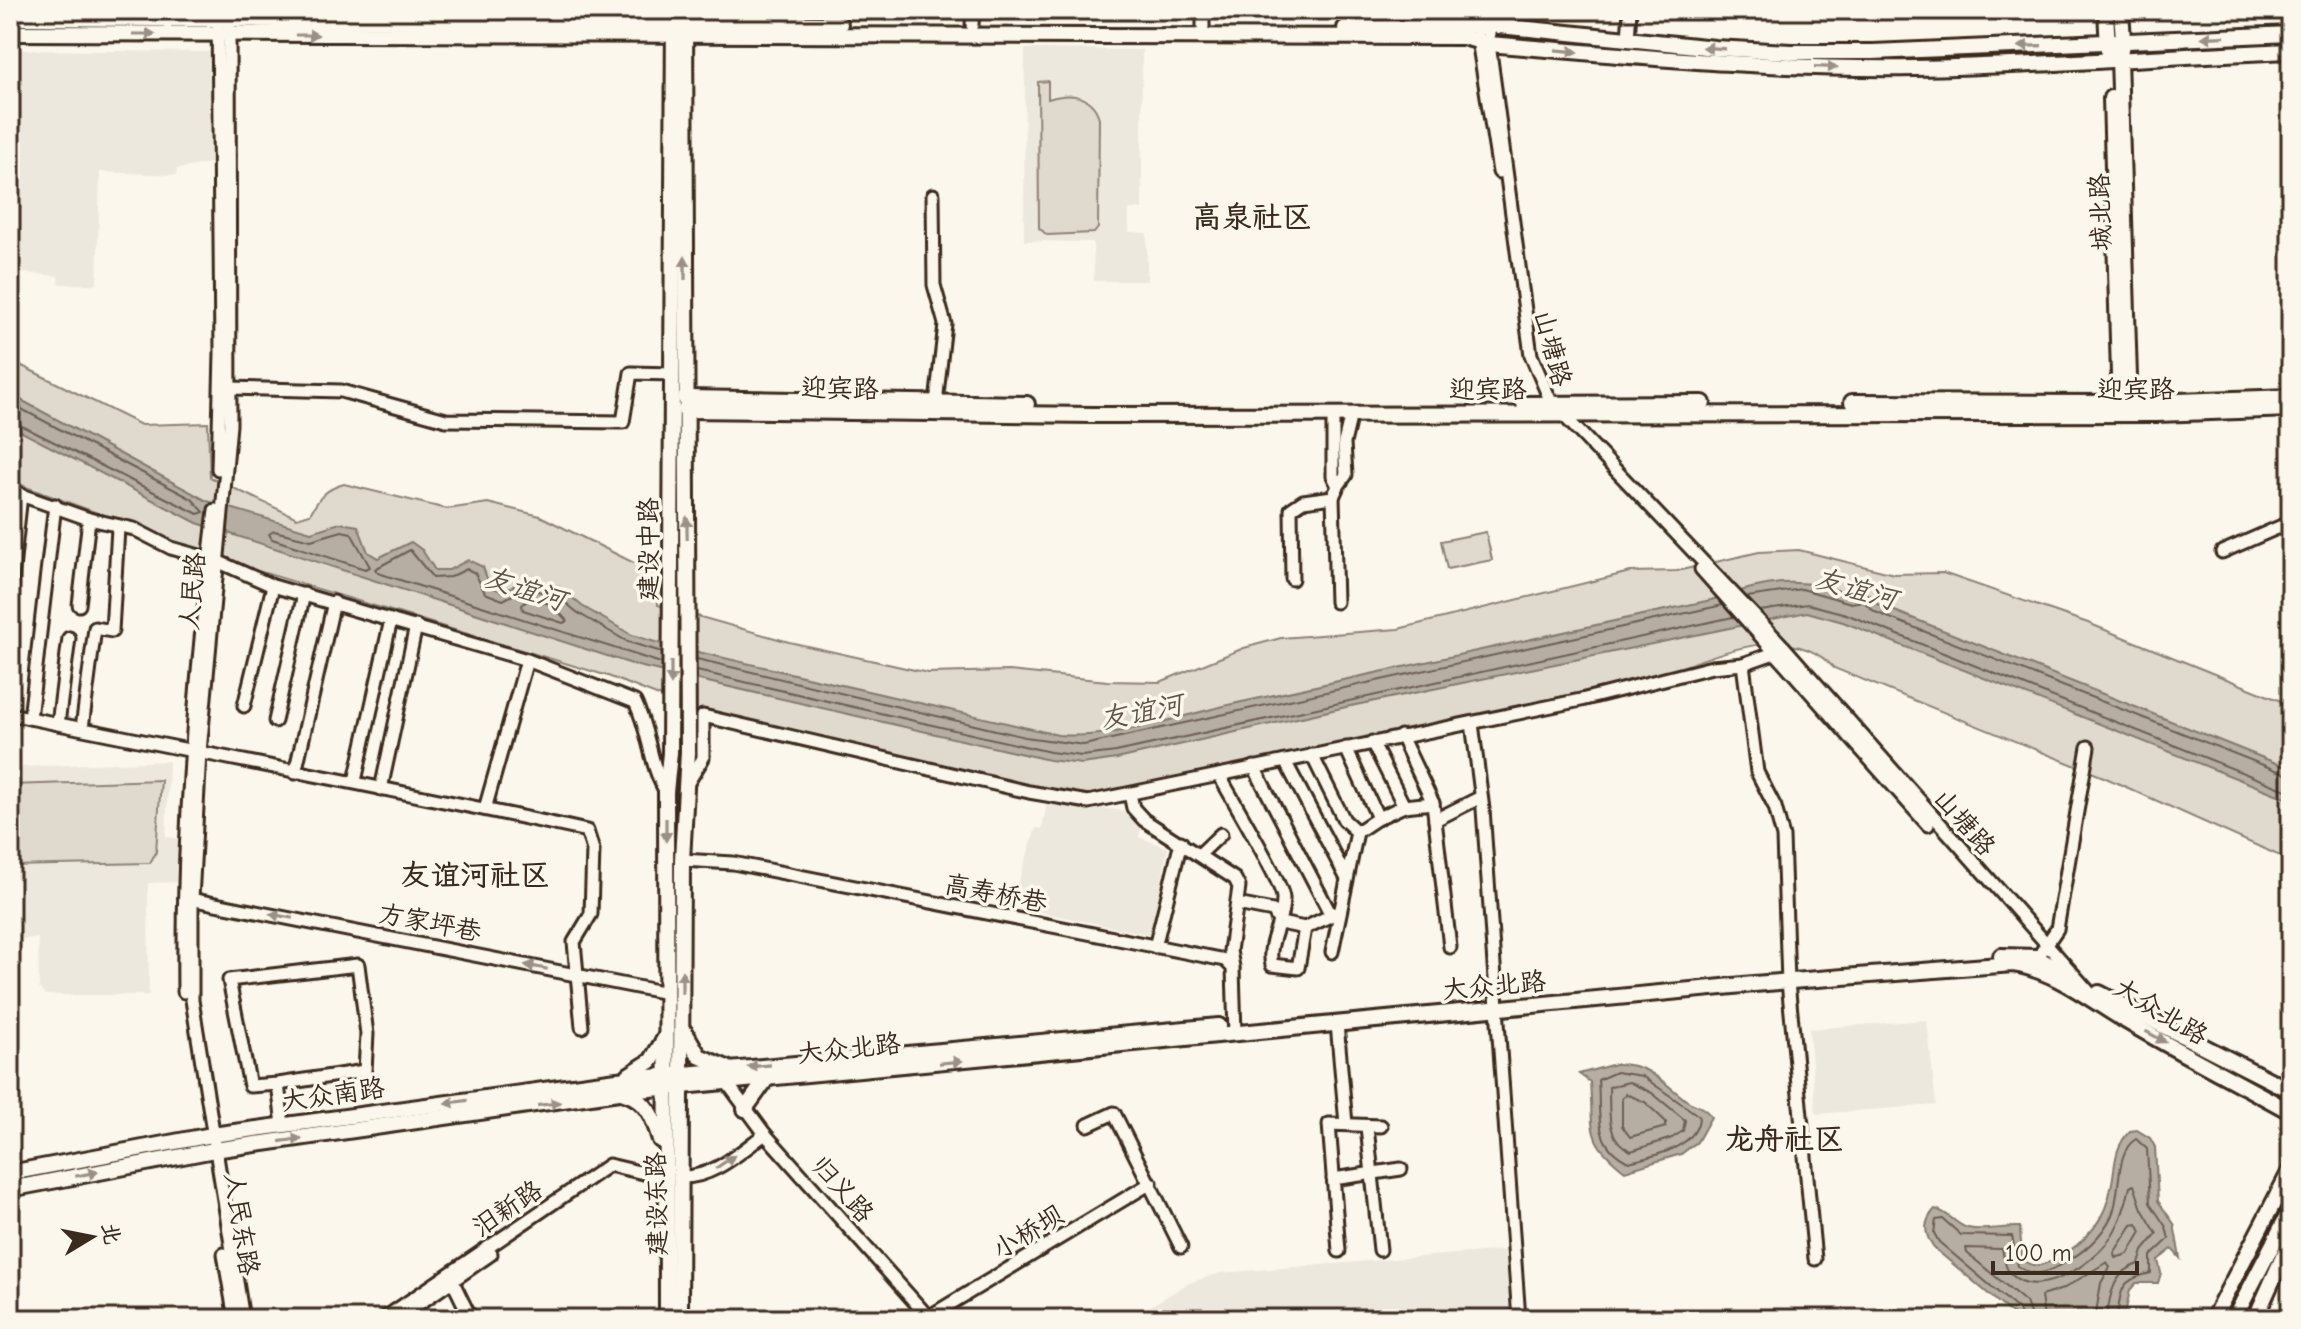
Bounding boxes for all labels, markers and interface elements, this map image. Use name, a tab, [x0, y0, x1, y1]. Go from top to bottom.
one-way arrow	[132, 28, 157, 40]
one-way arrow	[295, 29, 320, 41]
one-way arrow	[2200, 31, 2225, 44]
one-way arrow	[2017, 40, 2042, 53]
one-way arrow	[1701, 41, 1726, 54]
one-way arrow	[1555, 45, 1580, 58]
one-way arrow	[1814, 60, 1839, 73]
street label: 城北路	[2085, 172, 2117, 251]
district label: 高泉社区	[1192, 200, 1312, 235]
one-way arrow	[679, 255, 691, 280]
street label: 山塘路	[1527, 307, 1577, 390]
street label: 迎宾路	[801, 373, 879, 405]
street label: 迎宾路	[1449, 375, 1527, 405]
street label: 迎宾路	[2097, 375, 2175, 405]
street label: 建设中路	[634, 497, 664, 601]
one-way arrow	[681, 515, 694, 540]
street label: 人民路	[175, 551, 211, 631]
water label: 友谊河	[480, 561, 573, 618]
water label: 友谊河	[1811, 562, 1904, 617]
one-way arrow	[665, 661, 677, 686]
water label: 友谊河	[1097, 687, 1189, 736]
street label: 山塘路	[1927, 783, 2001, 862]
one-way arrow	[660, 818, 672, 843]
district label: 友谊河社区	[400, 858, 550, 893]
street label: 高寿桥巷	[942, 869, 1050, 919]
street label: 方家坪巷	[376, 898, 484, 948]
one-way arrow	[268, 909, 293, 921]
one-way arrow	[523, 960, 548, 973]
street label: 大众北路	[1441, 967, 1547, 1005]
one-way arrow	[676, 969, 688, 994]
street label: 大众北路	[2108, 972, 2213, 1052]
street label: 大众北路	[796, 1029, 902, 1069]
one-way arrow	[2144, 1031, 2167, 1044]
one-way arrow	[939, 1056, 964, 1069]
one-way arrow	[746, 1059, 771, 1072]
street label: 大众南路	[280, 1073, 387, 1117]
one-way arrow	[444, 1096, 469, 1109]
one-way arrow	[537, 1097, 562, 1110]
district label: 龙舟社区	[1724, 1122, 1844, 1157]
one-way arrow	[279, 1133, 304, 1146]
street label: 归义路	[805, 1151, 880, 1229]
street label: 建设东路	[641, 1152, 673, 1256]
one-way arrow	[714, 1155, 735, 1170]
one-way arrow	[74, 1168, 99, 1180]
street label: 人民东路	[218, 1170, 264, 1278]
street label: 汨新路	[467, 1175, 548, 1243]
north arrow	[52, 1197, 132, 1277]
street label: 小桥坝	[987, 1200, 1070, 1266]
text: 北	[96, 1221, 125, 1247]
scale bar	[1993, 1225, 2137, 1275]
text: 100 m	[2005, 1239, 2072, 1267]

